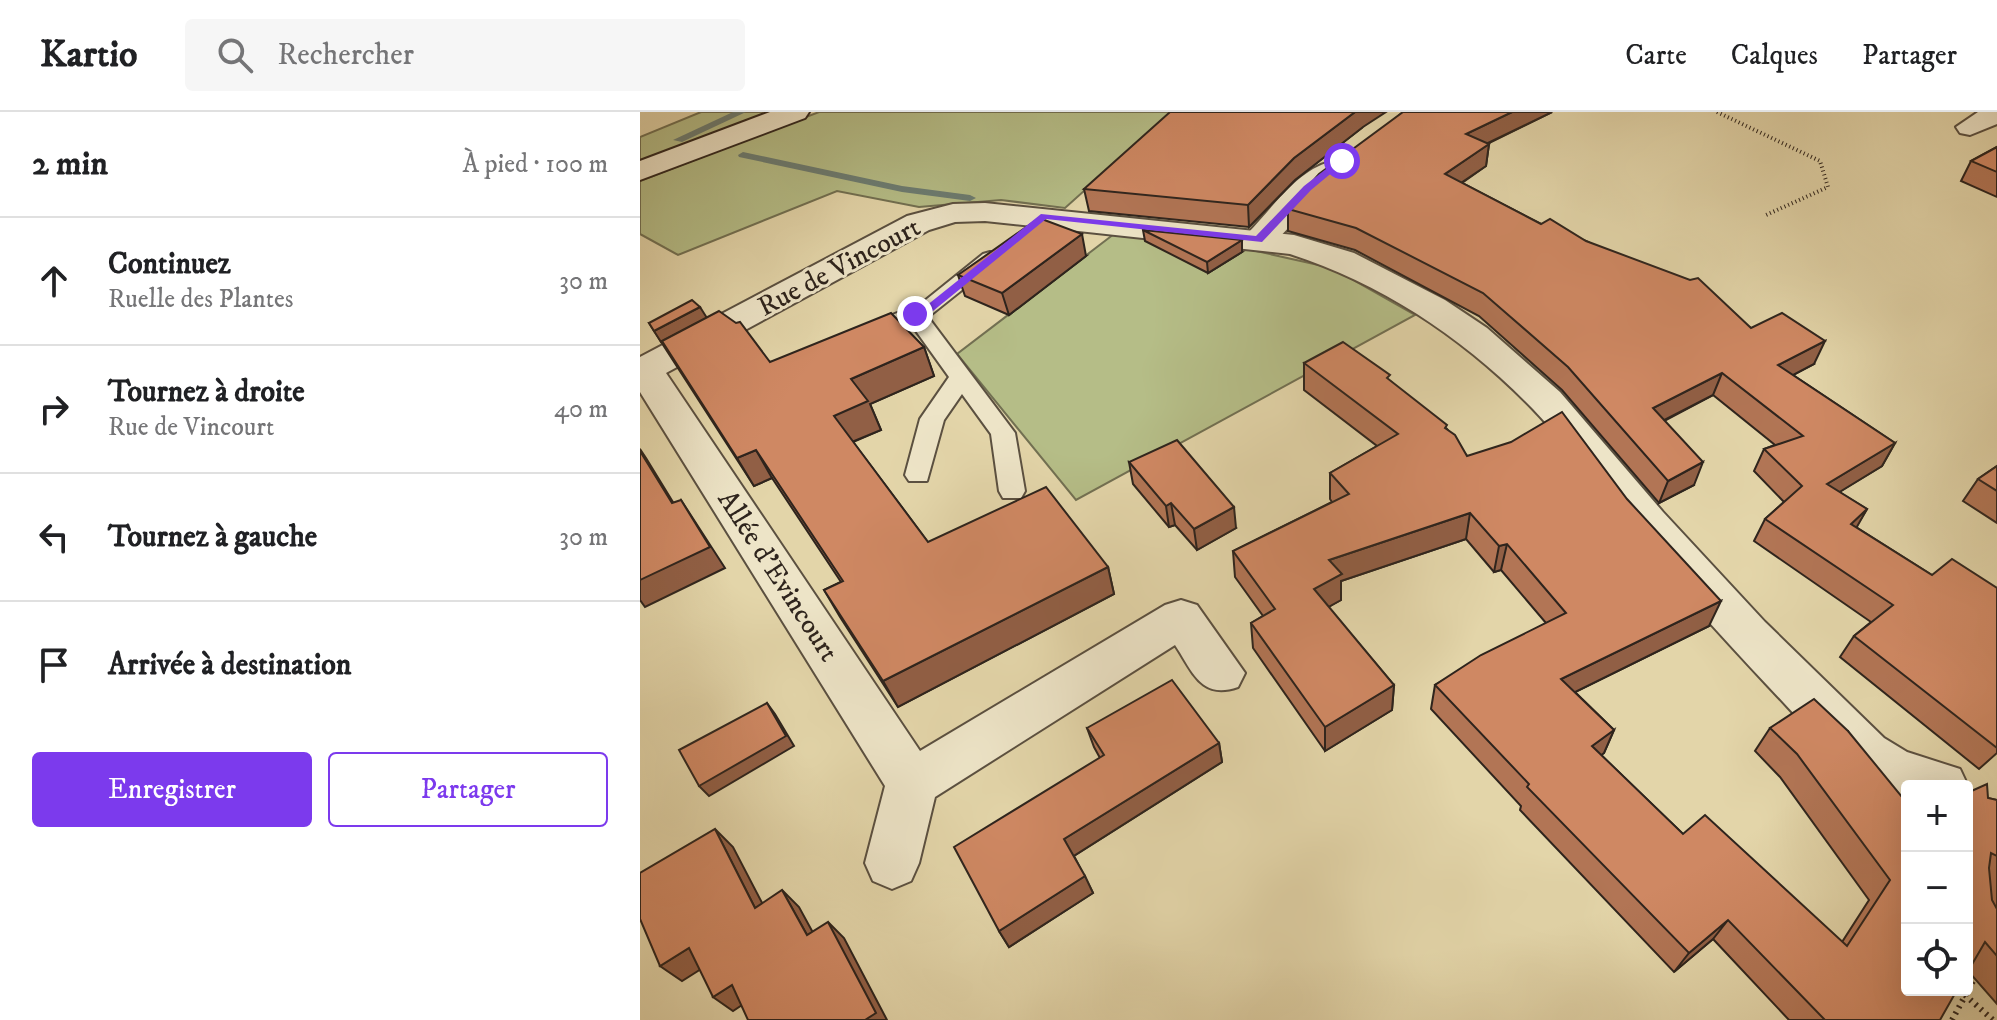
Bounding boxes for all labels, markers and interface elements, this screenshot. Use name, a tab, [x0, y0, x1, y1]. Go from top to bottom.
search box	[185, 19, 745, 91]
text: Kartio	[40, 31, 137, 79]
icon: search	[213, 33, 257, 77]
text: Rechercher	[277, 37, 414, 74]
text: Carte	[1625, 38, 1687, 73]
text: Calques	[1731, 38, 1818, 73]
text: Partager	[1862, 38, 1957, 73]
text: 2 min	[32, 143, 108, 185]
route start	[1324, 143, 1360, 179]
text: À pied · 100 m	[462, 148, 608, 181]
street label: Rue de Vincourt	[752, 209, 926, 325]
text: Continuez	[108, 246, 231, 283]
icon: ahead	[32, 259, 76, 303]
text: 30 m	[559, 265, 608, 298]
text: Ruelle des Plantes	[108, 283, 294, 316]
route end	[897, 296, 933, 332]
text: Tournez à droite	[108, 374, 305, 411]
icon: right	[32, 387, 76, 431]
text: 40 m	[554, 393, 608, 426]
text: Rue de Vincourt	[108, 411, 274, 444]
street label: Allée d'Evincourt	[710, 484, 846, 668]
icon: left	[32, 515, 76, 559]
text: Tournez à gauche	[108, 519, 317, 556]
text: 30 m	[559, 521, 608, 554]
icon: arrive	[32, 643, 76, 687]
text: Arrivée à destination	[108, 647, 352, 684]
button: Enregistrer	[32, 752, 312, 827]
button: Partager	[328, 752, 608, 827]
map controls	[1901, 780, 1973, 996]
button: +	[1901, 780, 1973, 852]
button: −	[1901, 852, 1973, 924]
button: locate	[1901, 924, 1973, 996]

